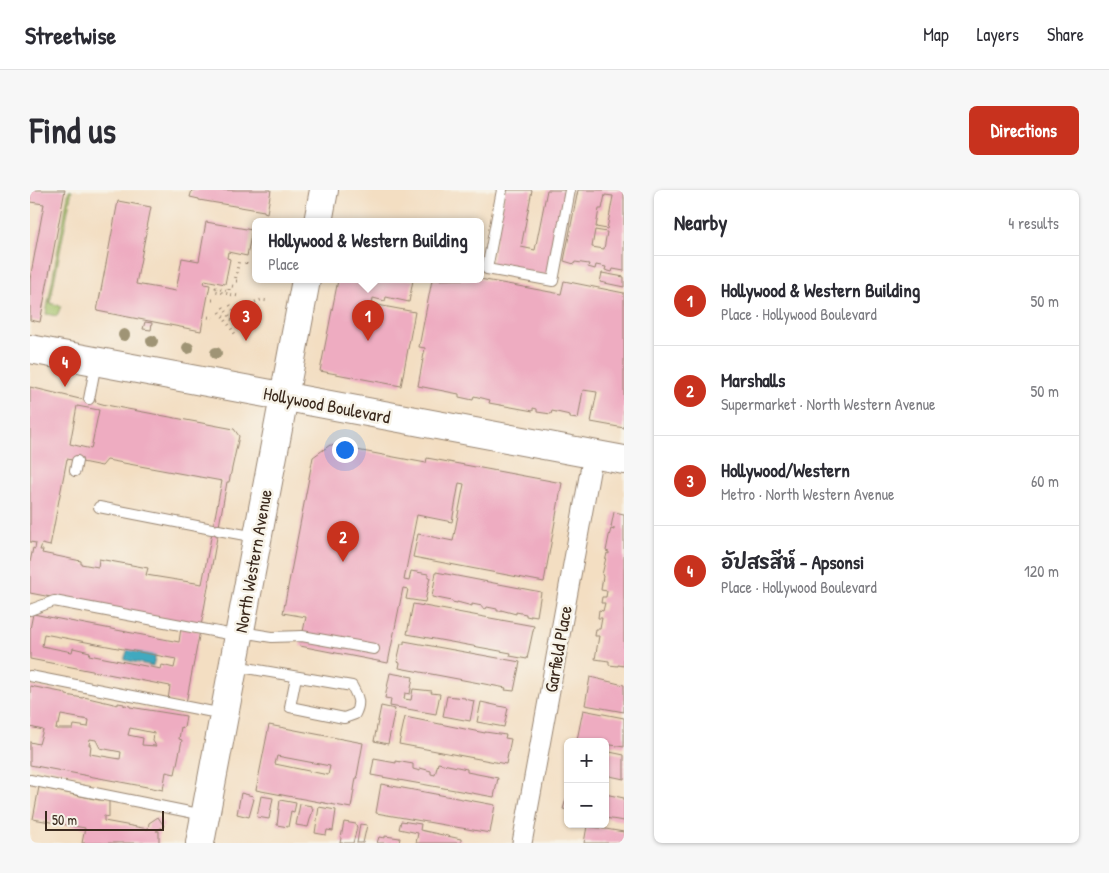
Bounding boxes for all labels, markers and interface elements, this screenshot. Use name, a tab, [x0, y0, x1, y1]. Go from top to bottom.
text: Streetwise	[25, 19, 116, 51]
text: Map	[923, 22, 949, 47]
text: Layers	[977, 22, 1019, 47]
text: Share	[1047, 22, 1084, 47]
button: Directions	[969, 106, 1079, 155]
text: Find us	[30, 107, 116, 154]
text: Nearby	[674, 208, 727, 237]
text: 4 results	[1008, 212, 1059, 234]
popup	[252, 218, 484, 283]
text: Hollywood & Western Building	[268, 227, 468, 253]
text: Place	[268, 253, 299, 275]
text: Hollywood & Western Building	[721, 277, 920, 303]
text: 1	[687, 290, 693, 312]
text: 50 m	[1031, 290, 1059, 312]
pin: 3	[230, 300, 262, 341]
pin: 1	[352, 300, 384, 341]
text: Place · Hollywood Boulevard	[721, 303, 877, 325]
pin: 4	[49, 346, 81, 387]
text: Marshalls	[721, 367, 785, 393]
street label: Hollywood Boulevard	[261, 380, 393, 430]
text: 2	[686, 380, 694, 402]
text: 50 m	[1031, 380, 1059, 402]
text: Supermarket · North Western Avenue	[721, 393, 935, 415]
your location	[332, 437, 358, 463]
text: Hollywood/Western	[721, 457, 850, 483]
text: 3	[686, 470, 694, 492]
text: 60 m	[1031, 470, 1059, 492]
text: Metro · North Western Avenue	[721, 483, 895, 505]
street label: North Western Avenue	[228, 487, 278, 635]
pin: 2	[327, 521, 359, 562]
text: อัปสรสีห์ - Apsonsi	[721, 549, 864, 575]
text: 4	[687, 560, 693, 582]
text: 120 m	[1024, 560, 1059, 582]
text: Place · Hollywood Boulevard	[721, 576, 877, 598]
street label: Garfield Place	[538, 604, 578, 694]
map controls	[564, 738, 609, 828]
button: +	[564, 738, 609, 783]
button: −	[564, 783, 609, 828]
scale bar	[45, 808, 164, 831]
text: 50 m	[52, 810, 77, 829]

